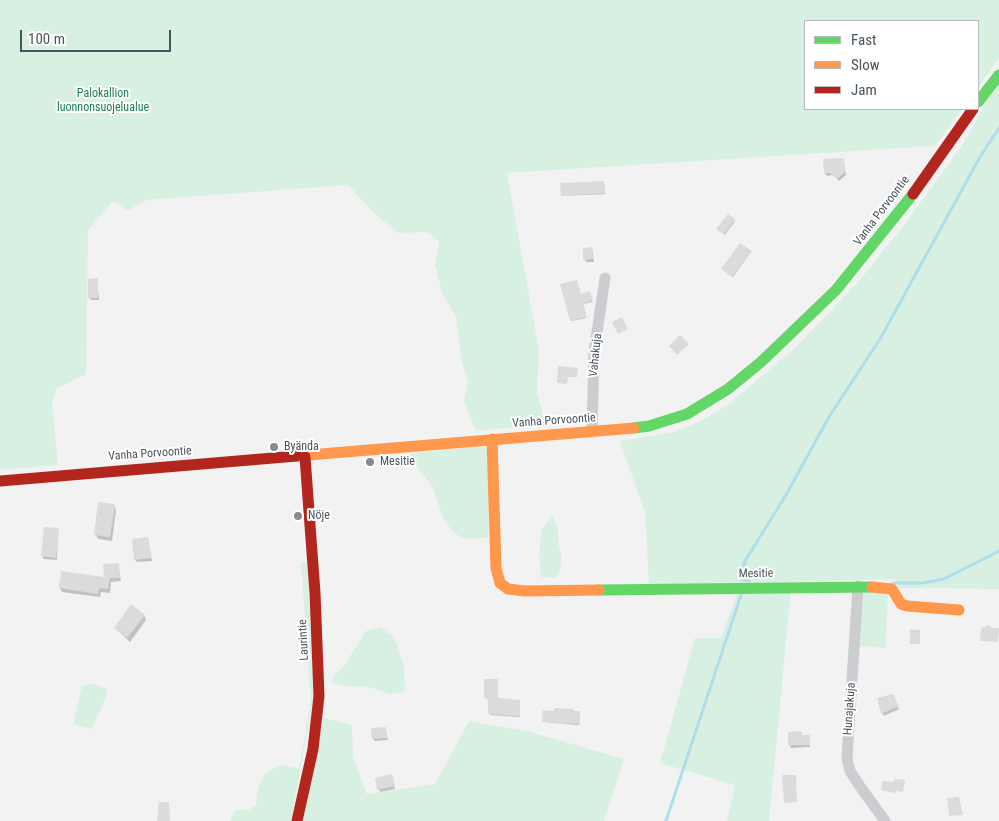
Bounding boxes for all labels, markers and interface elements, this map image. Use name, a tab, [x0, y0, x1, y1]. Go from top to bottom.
scale bar	[22, 20, 174, 52]
legend	[804, 20, 979, 110]
text: 100 m	[28, 30, 65, 48]
text: Fast	[851, 31, 876, 49]
text: Slow	[851, 56, 880, 74]
text: Jam	[851, 81, 877, 99]
park label: Palokallion luonnonsuojelualue	[57, 87, 149, 115]
street label: Vanha Porvoontie	[851, 173, 913, 249]
street label: Vahakuja	[587, 333, 605, 377]
street label: Vanha Porvoontie	[512, 411, 596, 431]
place label: Byända	[284, 440, 319, 454]
marker: Byända	[268, 441, 280, 453]
street label: Vanha Porvoontie	[108, 444, 192, 464]
place label: Mesitie	[380, 455, 415, 469]
marker: Mesitie	[364, 456, 376, 468]
place label: Nöje	[308, 509, 330, 523]
marker: Nöje	[292, 510, 304, 522]
street label: Mesitie	[738, 566, 774, 582]
street label: Laurintie	[296, 619, 312, 661]
street label: Hunajakuja	[841, 682, 859, 736]

